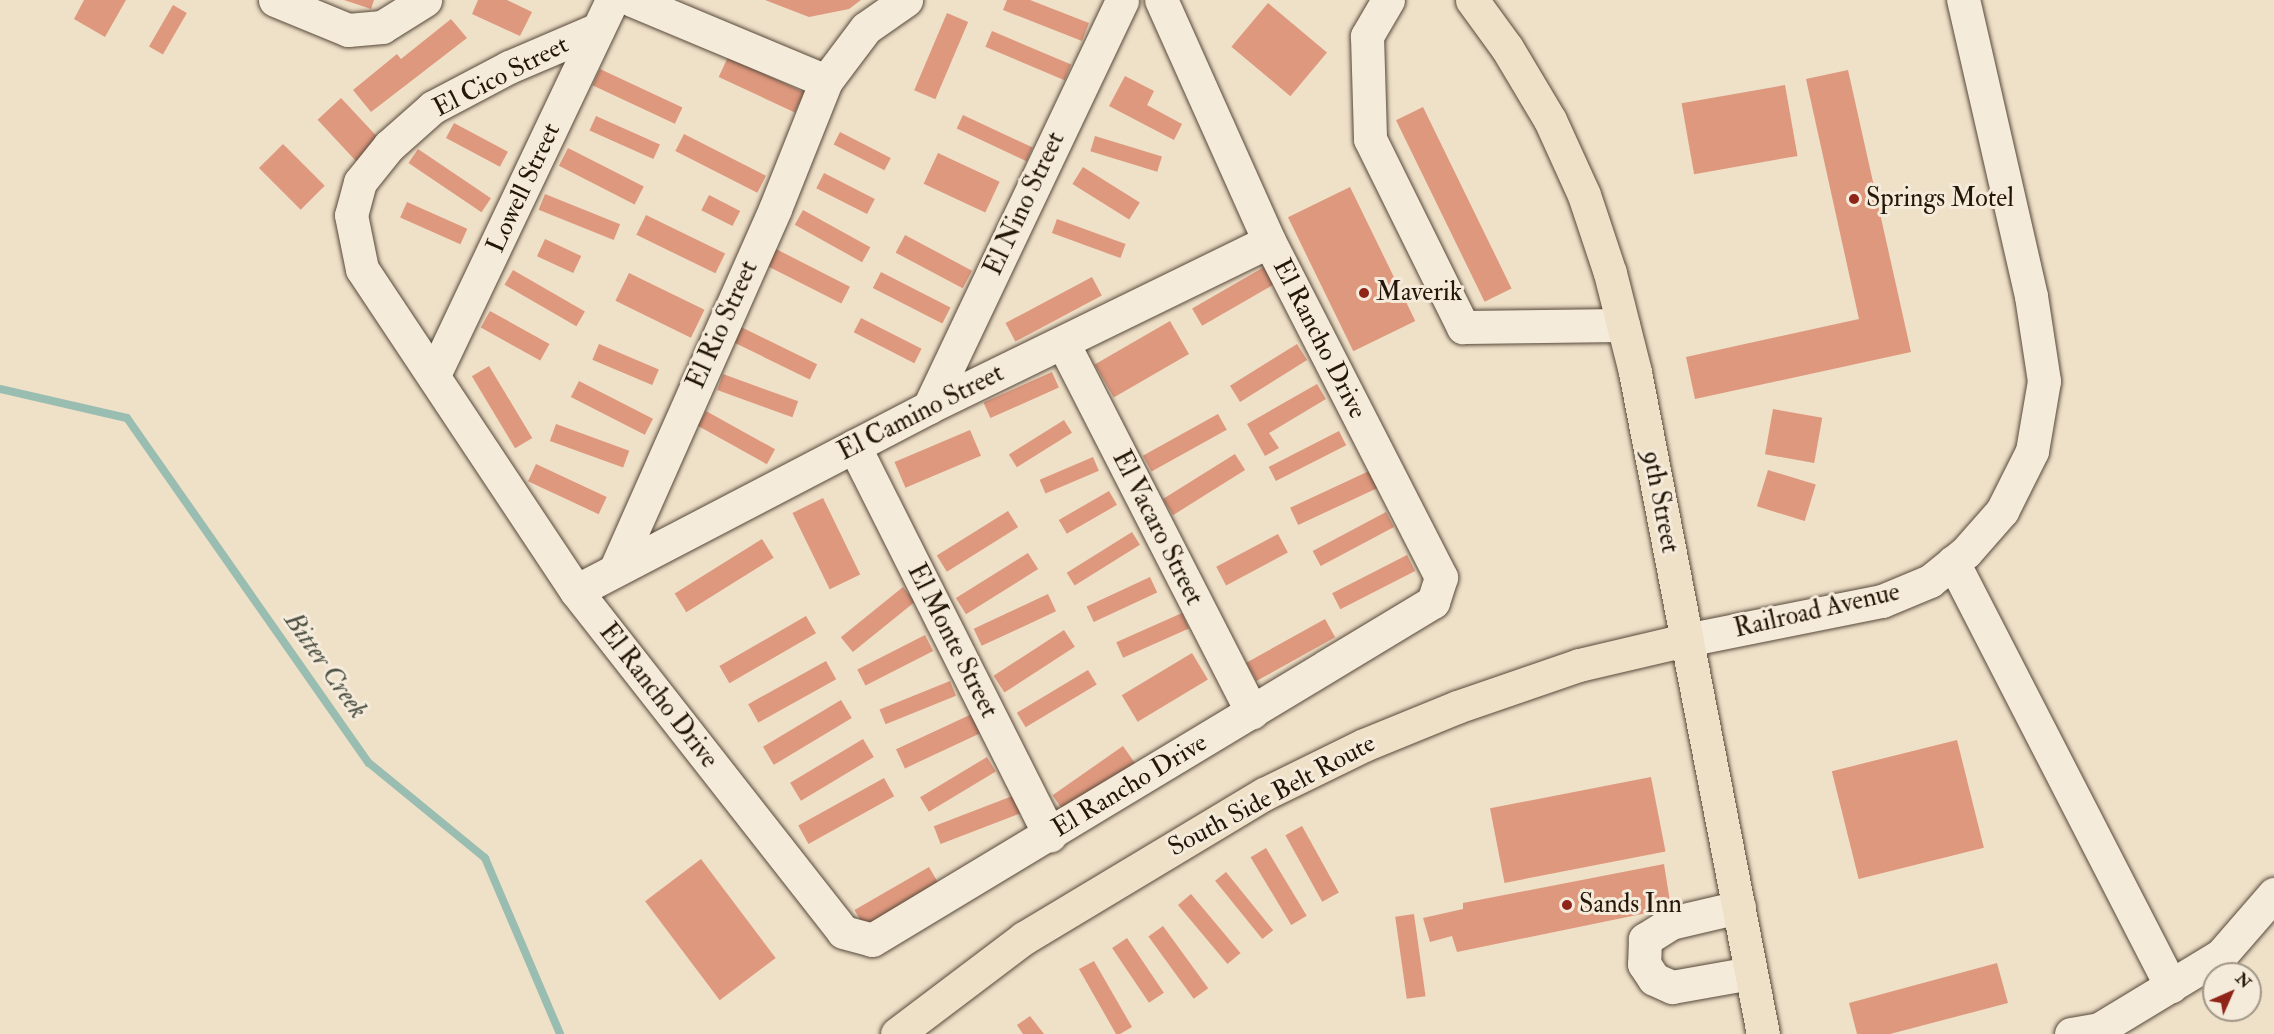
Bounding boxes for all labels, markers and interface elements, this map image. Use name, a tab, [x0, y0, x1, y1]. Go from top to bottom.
street label: El Cico Street	[428, 30, 574, 124]
street label: Lowell Street	[480, 118, 568, 258]
street label: El Nino Street	[978, 127, 1072, 281]
place label: Springs Motel	[1866, 183, 2014, 215]
marker: Springs Motel	[1847, 192, 1861, 206]
street label: El Rancho Drive	[1265, 254, 1373, 424]
street label: El Rio Street	[681, 256, 765, 394]
place label: Maverik	[1376, 277, 1462, 309]
marker: Maverik	[1357, 286, 1371, 300]
street label: El Camino Street	[833, 358, 1009, 468]
street label: El Vacaro Street	[1105, 446, 1209, 610]
street label: 9th Street	[1635, 448, 1685, 556]
street label: El Monte Street	[900, 559, 1004, 723]
street label: Railroad Avenue	[1731, 577, 1903, 645]
water label: Bitter Creek	[278, 605, 374, 725]
street label: El Rancho Drive	[592, 617, 724, 775]
street label: El Rancho Drive	[1047, 728, 1213, 844]
street label: South Side Belt Route	[1163, 728, 1381, 864]
place label: Sands Inn	[1579, 889, 1682, 921]
marker: Sands Inn	[1560, 898, 1574, 912]
north arrow	[2202, 962, 2262, 1022]
text: N	[2231, 969, 2255, 993]

